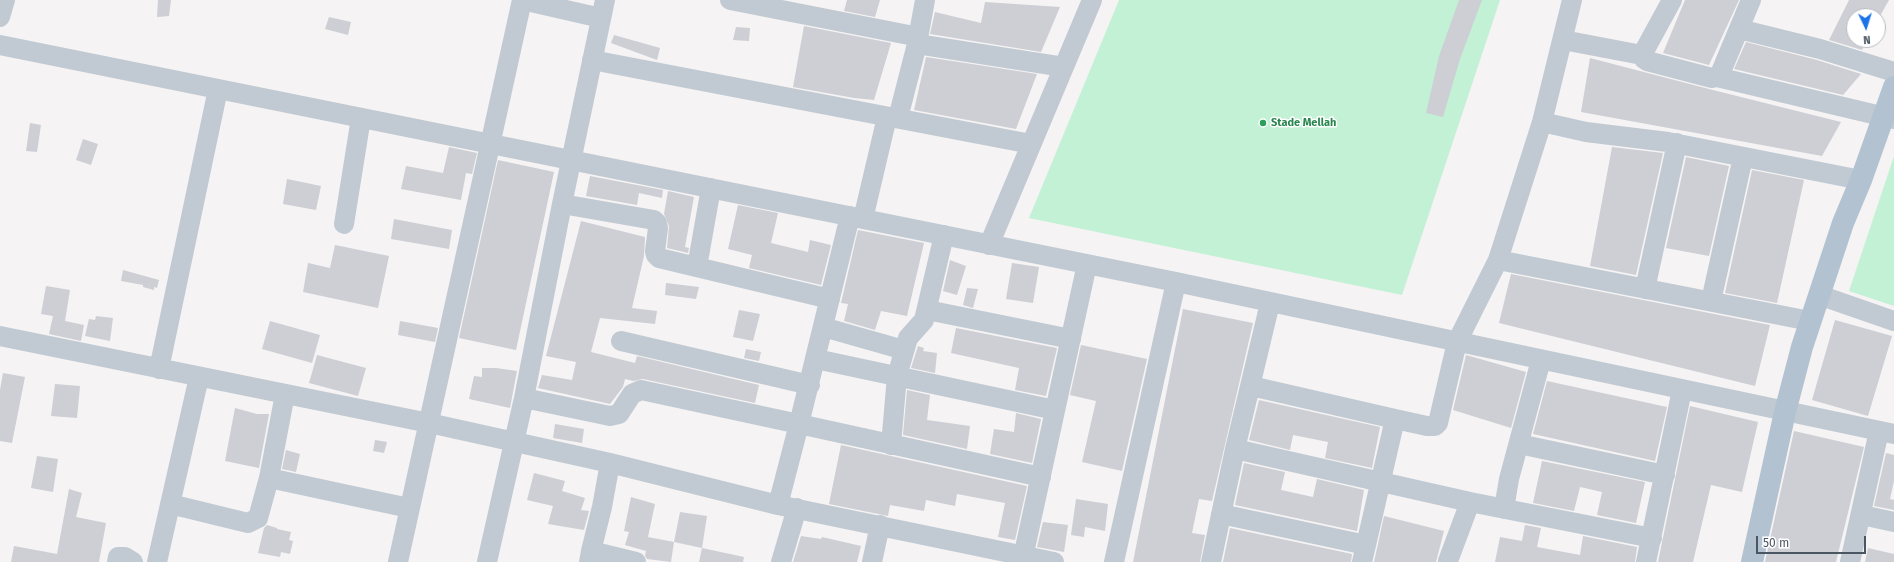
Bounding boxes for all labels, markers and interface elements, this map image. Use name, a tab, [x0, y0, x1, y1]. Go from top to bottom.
north arrow	[1846, 8, 1886, 48]
text: N	[1863, 33, 1871, 46]
place label: Stade Mellah	[1271, 116, 1336, 130]
marker: Stade Mellah	[1258, 118, 1268, 128]
scale bar	[1758, 528, 1868, 554]
text: 50 m	[1763, 536, 1789, 550]

